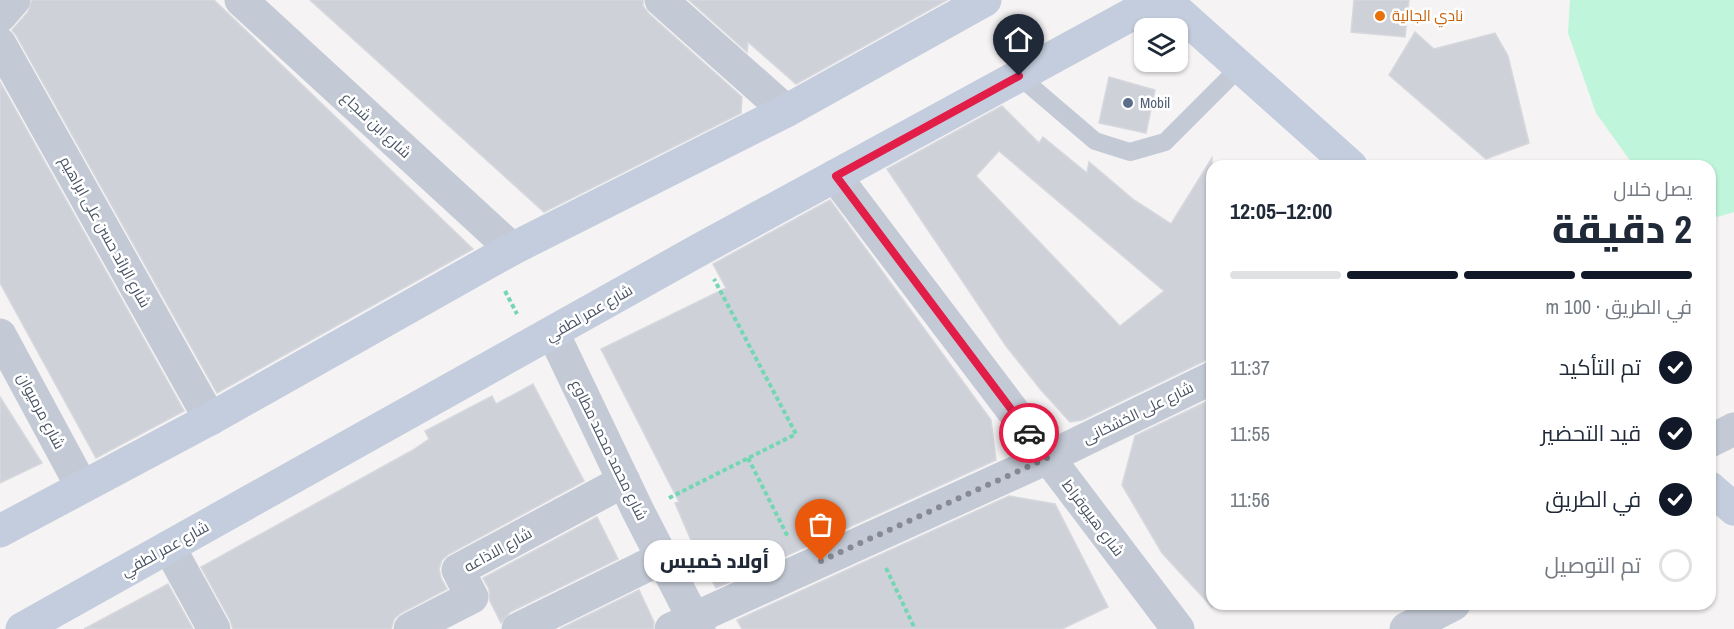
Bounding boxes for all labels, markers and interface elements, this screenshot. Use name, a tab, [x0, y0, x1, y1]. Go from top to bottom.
place label: نادي الجالية	[1392, 5, 1463, 28]
marker: نادي الجالية	[1373, 9, 1387, 23]
pin	[993, 14, 1044, 76]
map controls	[1134, 18, 1188, 72]
button: layers	[1134, 18, 1188, 72]
icon: home	[1002, 23, 1035, 56]
street label: شارع ابن شجاع	[336, 87, 416, 163]
place label: Mobil	[1140, 92, 1170, 113]
marker: Mobil	[1121, 96, 1135, 110]
street label: شارع الرائد حسن على ابراهيم	[54, 152, 156, 312]
text: يصل خلال	[1613, 175, 1692, 202]
text: 12:00–12:05	[1230, 196, 1332, 226]
text: 2 دقيقة	[1552, 203, 1692, 255]
street label: شارع عمر لطفي	[541, 279, 637, 348]
text: في الطريق · 100 m	[1546, 293, 1692, 320]
icon: check	[1659, 351, 1692, 384]
text: تم التأكيد	[1559, 352, 1641, 382]
text: 11:37	[1230, 354, 1270, 381]
street label: شارع مرميوان	[12, 369, 70, 453]
street label: شارع محمد محمد مطاوع	[565, 376, 653, 524]
street label: شارع على الخشخانى	[1079, 377, 1197, 449]
courier	[999, 403, 1059, 463]
icon: car	[1013, 417, 1046, 450]
icon: check	[1659, 417, 1692, 450]
text: قيد التحضير	[1541, 418, 1641, 448]
text: 11:55	[1230, 420, 1270, 447]
street label: شارع هيبوقراط	[1057, 475, 1129, 561]
icon: check	[1659, 483, 1692, 516]
text: في الطريق	[1545, 484, 1641, 514]
text: 11:56	[1230, 486, 1270, 513]
pin	[795, 499, 846, 561]
icon: bag	[804, 508, 837, 541]
street label: شارع عمر لطفي	[117, 516, 214, 583]
street label: شارع الاذاعه	[460, 522, 536, 578]
callout: أولاد خميس	[644, 540, 785, 582]
text: أولاد خميس	[660, 547, 769, 574]
text: تم التوصيل	[1545, 550, 1641, 580]

